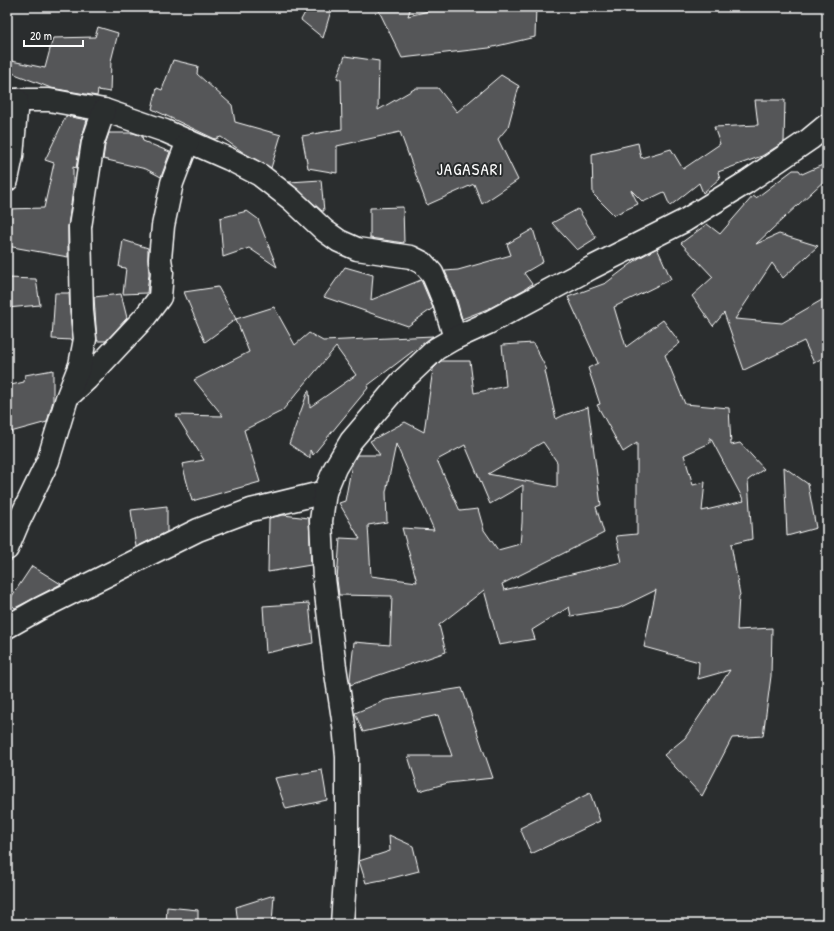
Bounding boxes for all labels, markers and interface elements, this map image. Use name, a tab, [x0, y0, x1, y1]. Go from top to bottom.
scale bar	[24, 22, 83, 48]
text: 20 m	[30, 27, 52, 44]
district label: JAGASARI	[437, 157, 503, 180]

